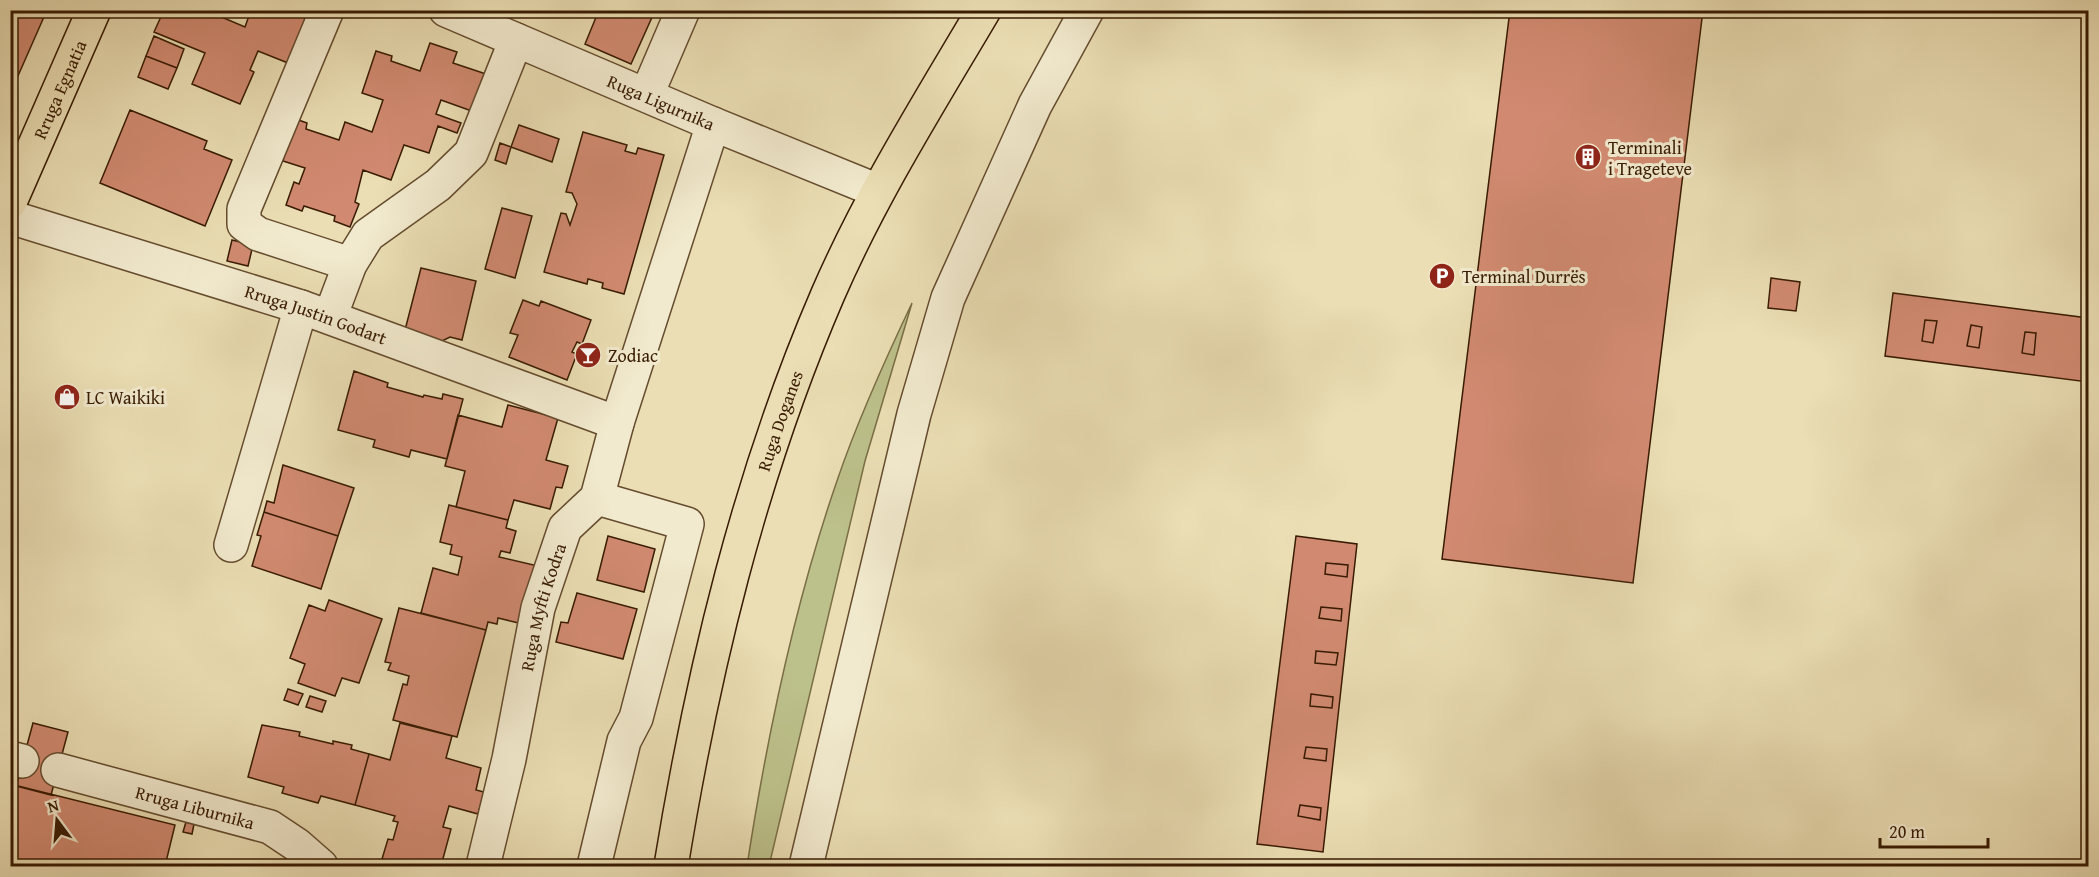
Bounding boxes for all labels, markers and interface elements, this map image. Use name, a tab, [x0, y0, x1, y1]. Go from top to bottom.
street label: Rruga Egnatia	[26, 35, 93, 143]
street label: Ruga Ligurnika	[603, 67, 720, 137]
place label: Terminali i Trageteve	[1608, 134, 1692, 182]
building icon: Terminali i Trageteve	[1573, 142, 1603, 172]
parking icon: Terminal Durrës	[1427, 261, 1457, 291]
place label: Terminal Durrës	[1462, 263, 1586, 290]
street label: Rruga Justin Godart	[242, 277, 391, 351]
bar icon: Zodiac	[573, 340, 603, 370]
place label: Zodiac	[608, 342, 658, 369]
street label: Ruga Doganes	[750, 366, 809, 474]
shop icon: LC Waikiki	[52, 382, 82, 412]
place label: LC Waikiki	[86, 384, 165, 411]
street label: Ruga Myfti Kodra	[513, 539, 573, 673]
street label: Rruga Liburnika	[133, 778, 258, 836]
north arrow	[27, 790, 87, 850]
text: N	[44, 792, 62, 819]
scale bar	[1880, 811, 1988, 849]
text: 20 m	[1889, 818, 1925, 845]

